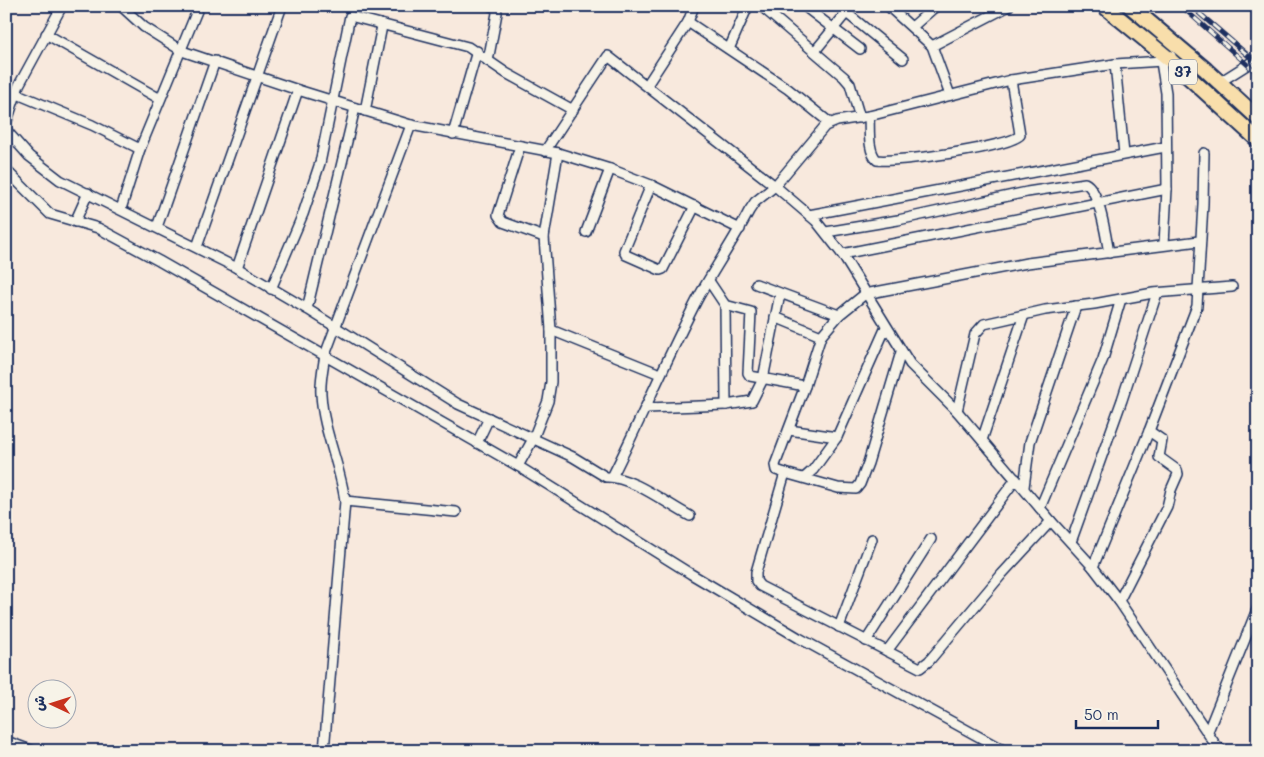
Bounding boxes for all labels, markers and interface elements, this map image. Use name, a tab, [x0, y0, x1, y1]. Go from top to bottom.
road number: 37	[1169, 60, 1197, 84]
north arrow	[28, 680, 78, 730]
text: ش	[29, 695, 49, 711]
scale bar	[1076, 697, 1159, 729]
text: 50 m	[1084, 704, 1119, 724]

